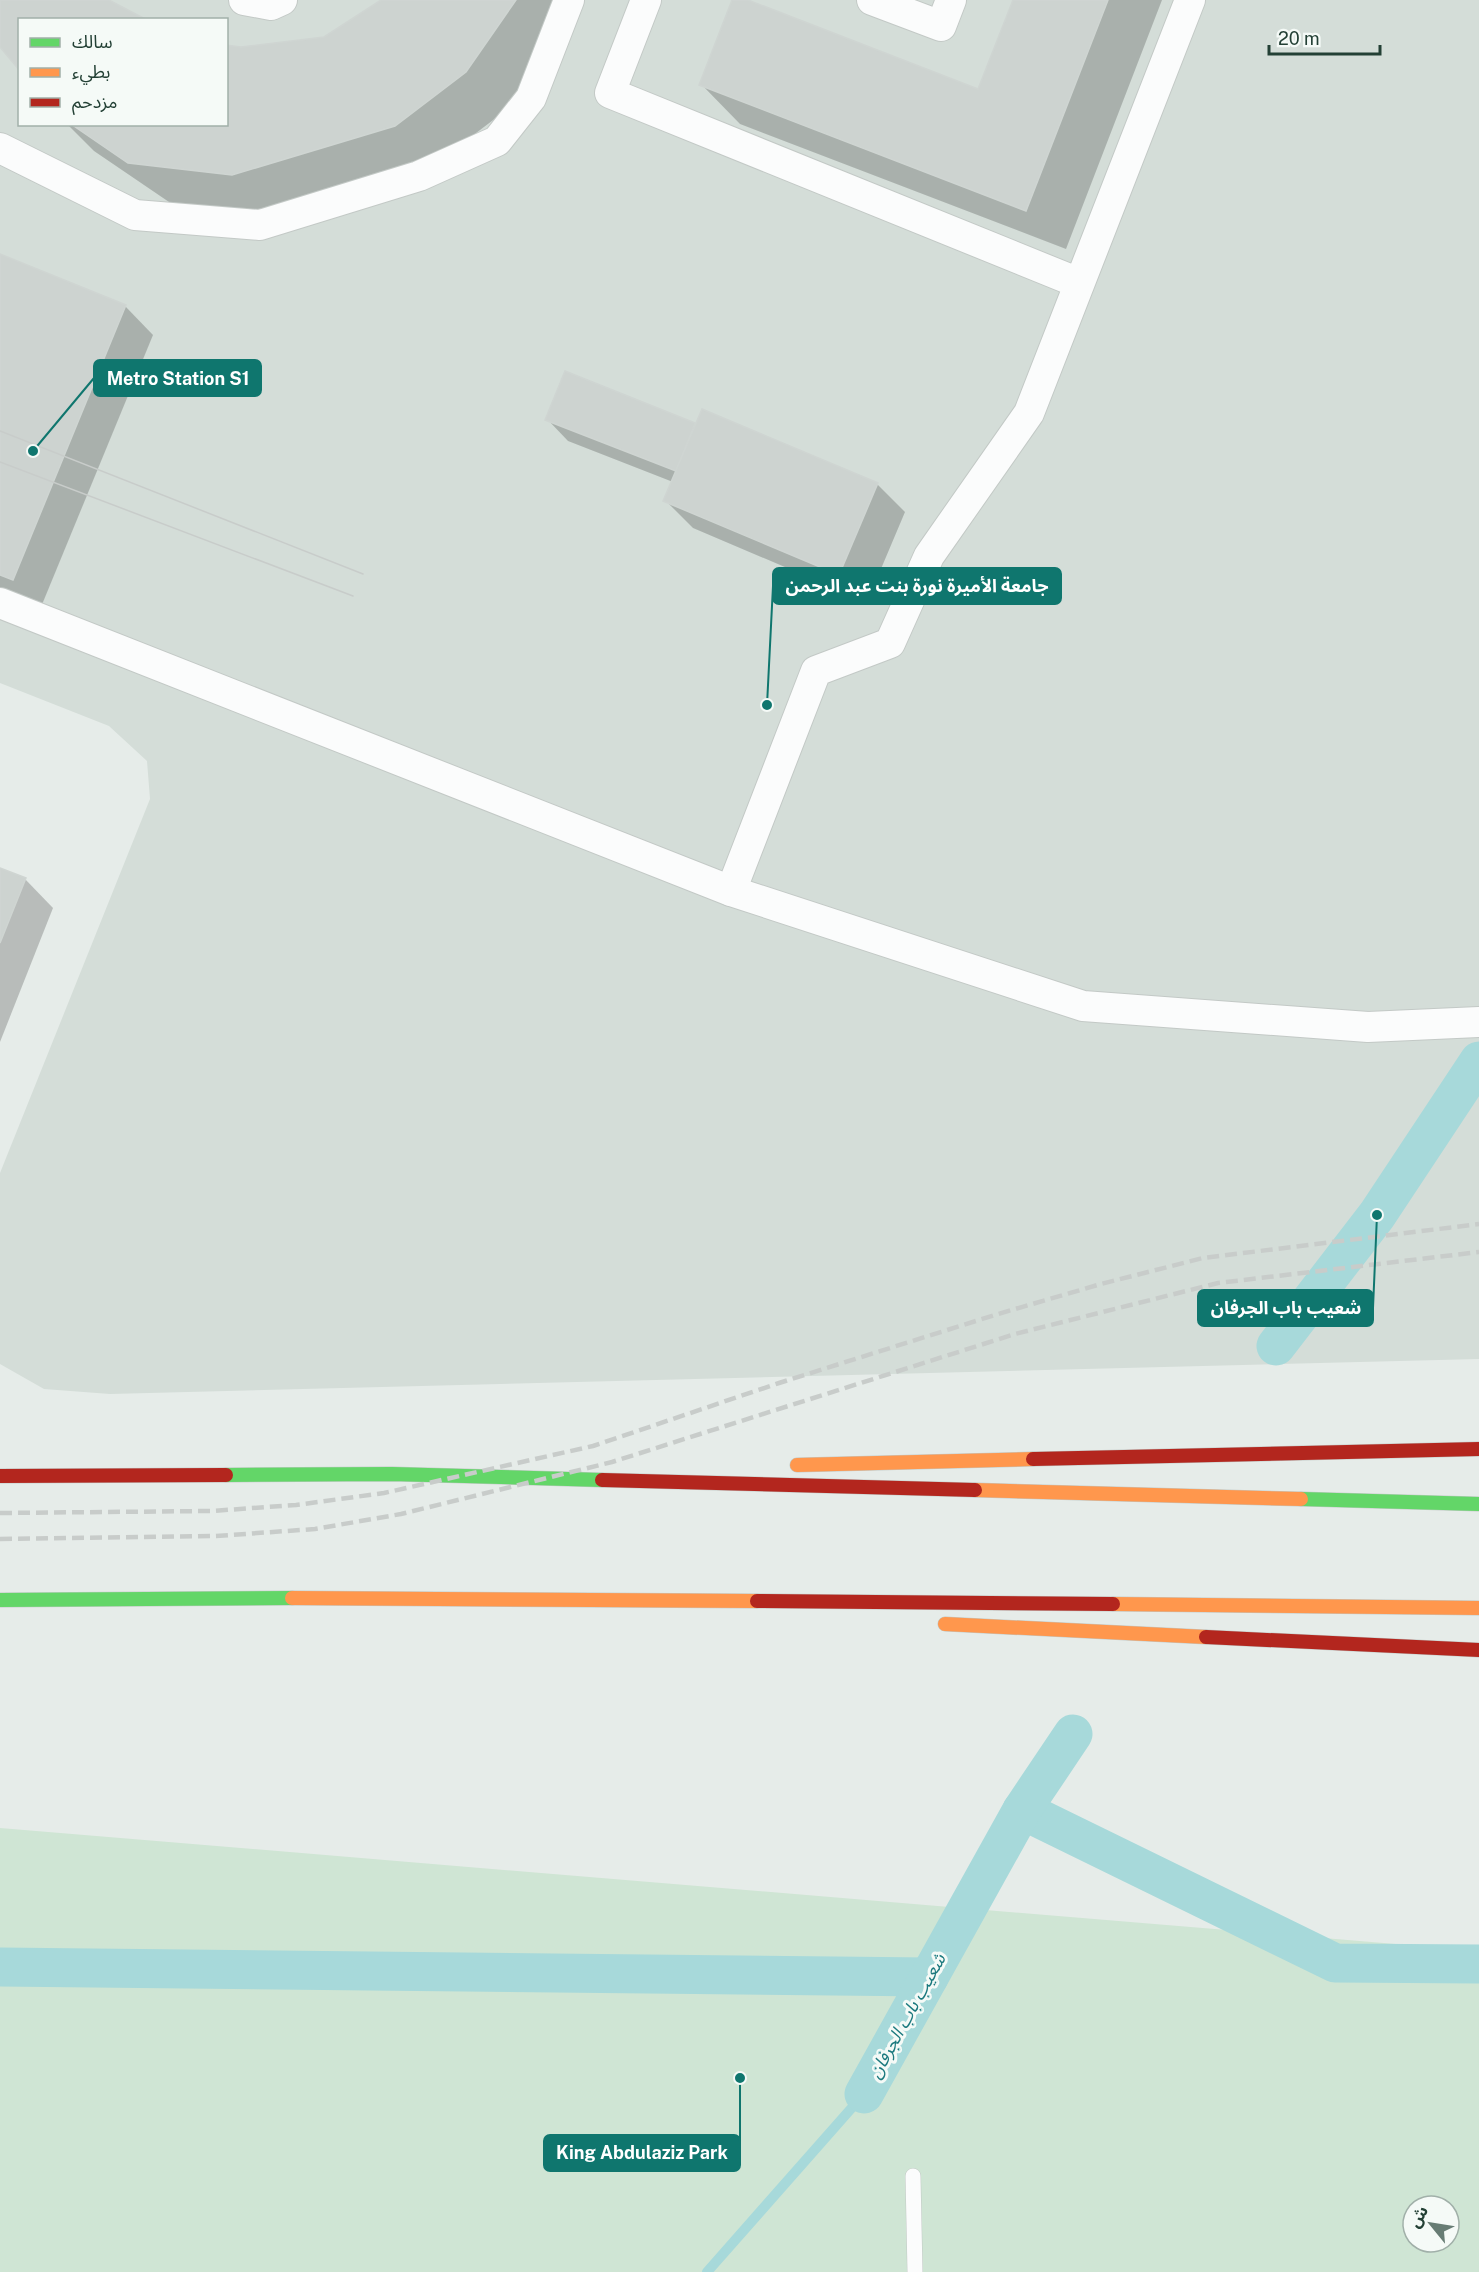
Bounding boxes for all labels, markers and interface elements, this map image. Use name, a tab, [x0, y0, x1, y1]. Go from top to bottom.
legend	[18, 18, 228, 126]
scale bar	[1269, 18, 1380, 56]
text: 20 m	[1278, 28, 1320, 49]
text: سالك	[72, 31, 113, 52]
text: بطيء	[72, 61, 110, 85]
text: مزدحم	[72, 91, 117, 115]
callout: Metro Station S1	[94, 360, 261, 396]
text: Metro Station S1	[107, 368, 249, 389]
callout: جامعة الأميرة نورة بنت عبد الرحمن	[773, 568, 1061, 604]
text: جامعة الأميرة نورة بنت عبد الرحمن	[785, 575, 1049, 597]
callout: شعيب باب الجرفان	[1198, 1290, 1373, 1326]
text: شعيب باب الجرفان	[1211, 1297, 1361, 1319]
water label: شعيب باب الجرفان	[864, 1949, 951, 2082]
callout: King Abdulaziz Park	[544, 2135, 740, 2171]
text: King Abdulaziz Park	[556, 2142, 728, 2163]
north arrow	[1401, 2194, 1461, 2254]
text: ش	[1405, 2202, 1432, 2231]

